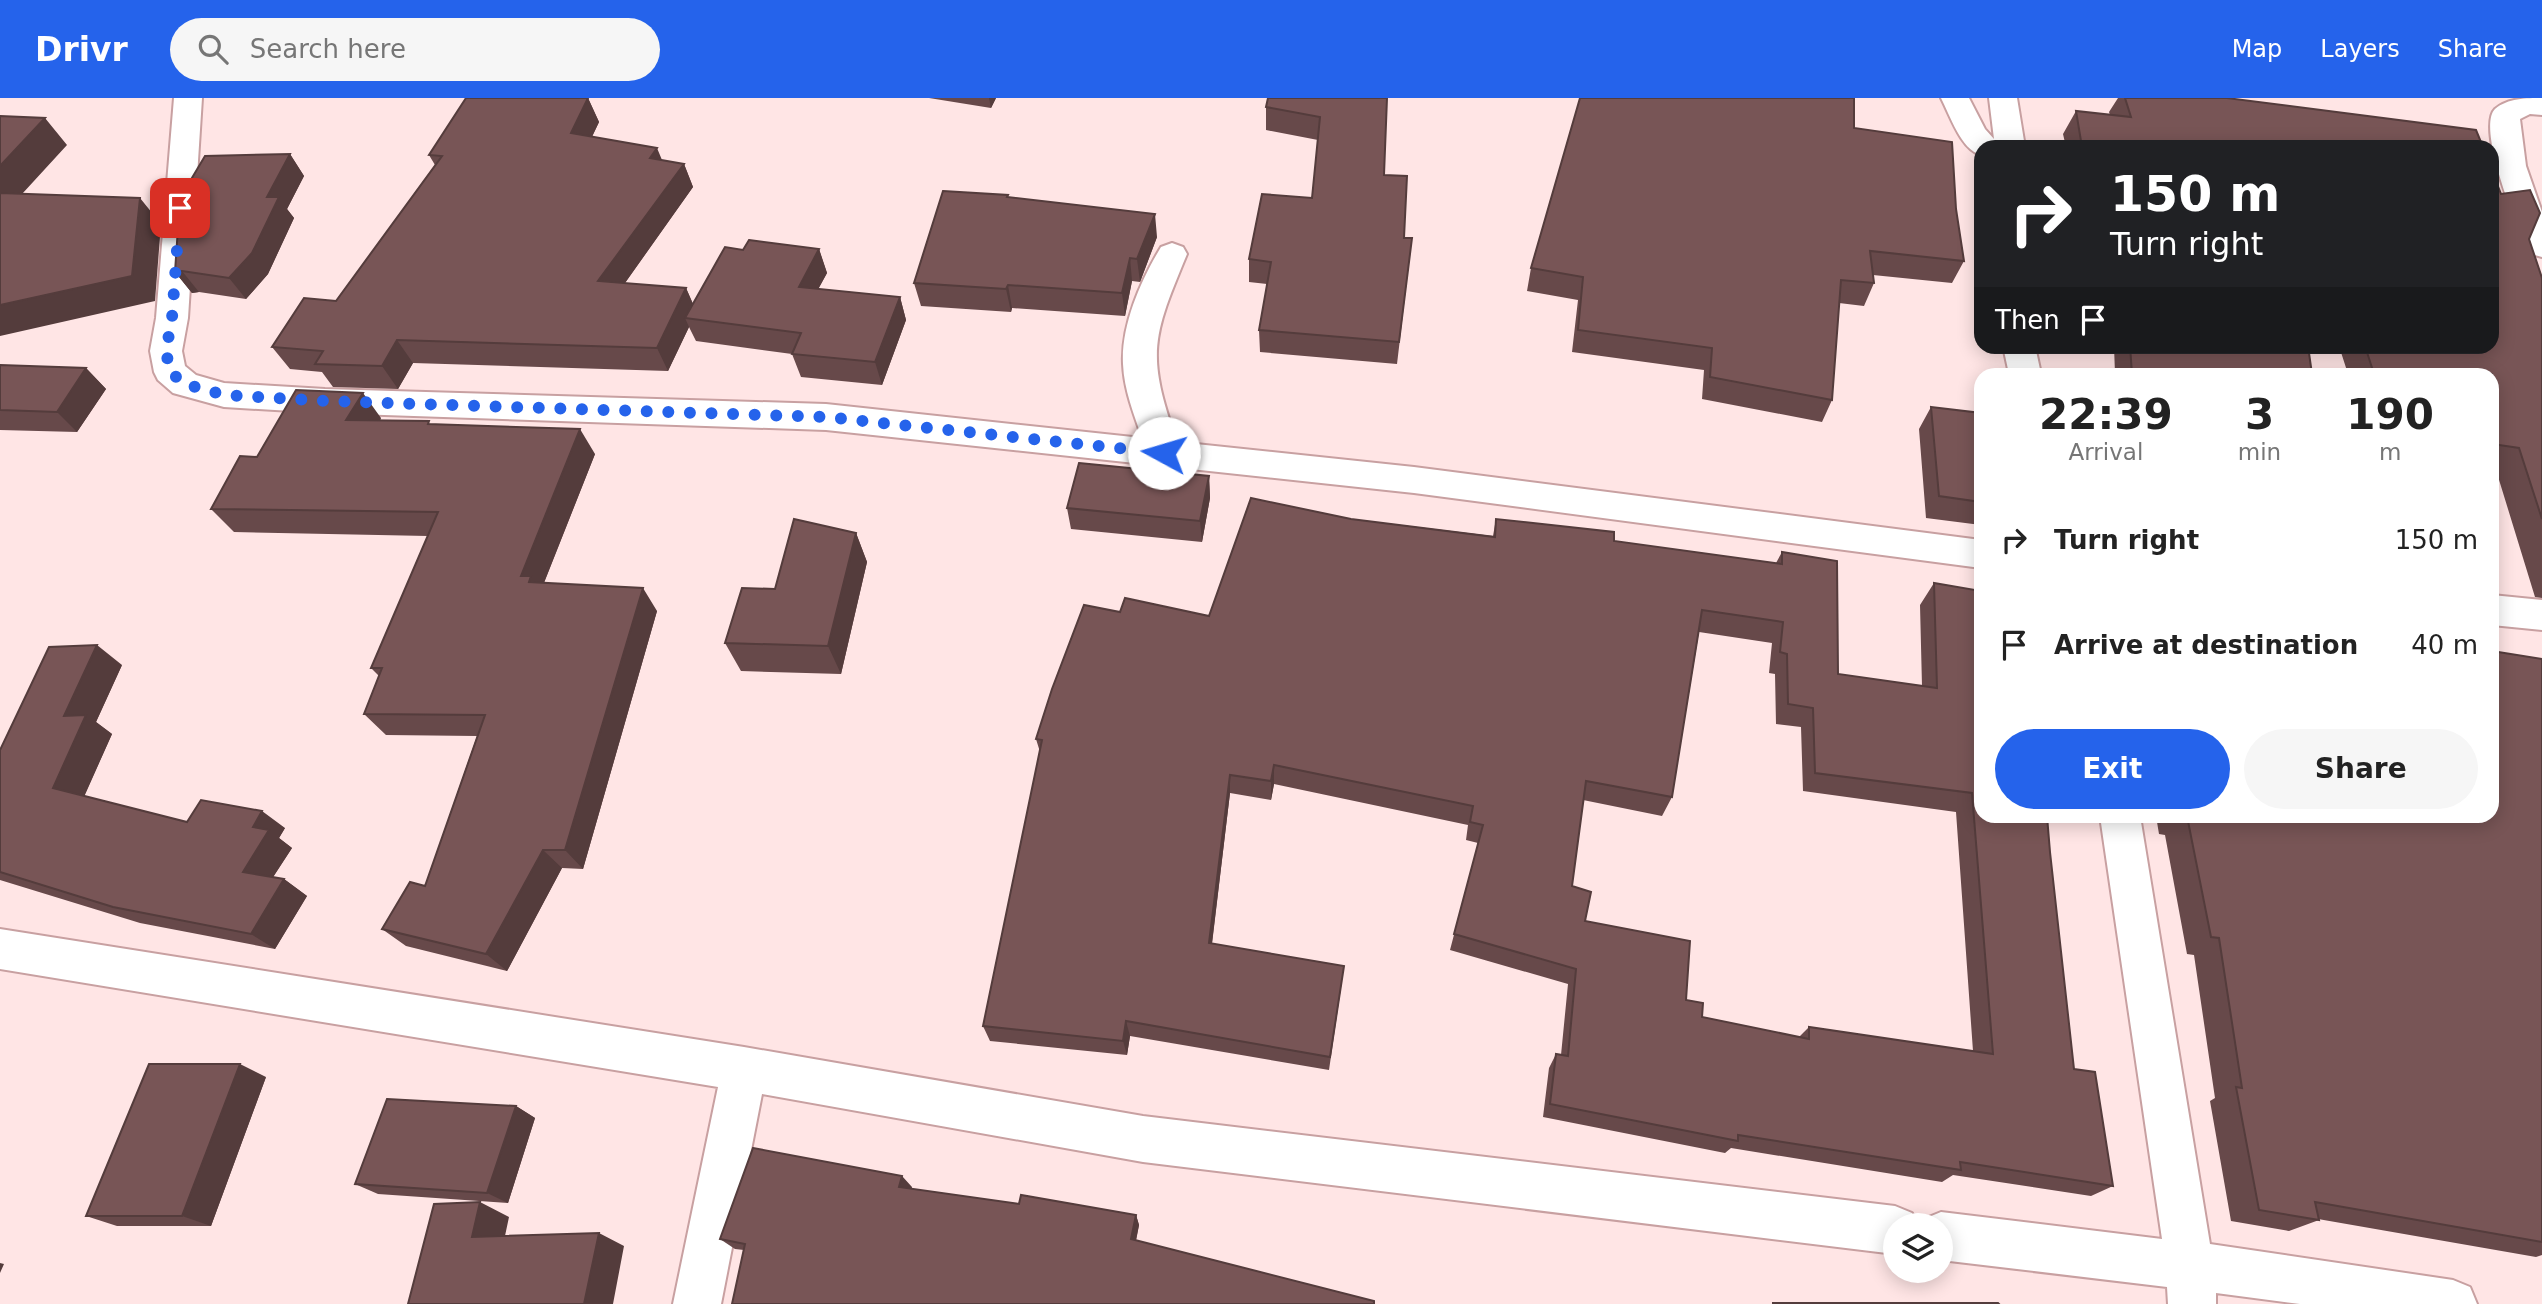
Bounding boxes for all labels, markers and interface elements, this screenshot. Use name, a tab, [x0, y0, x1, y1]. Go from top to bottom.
search box	[170, 18, 660, 81]
text: Drivr	[35, 30, 128, 69]
icon: search	[194, 30, 232, 68]
text: Search here	[250, 34, 406, 64]
text: Map	[2232, 35, 2282, 63]
text: Layers	[2320, 35, 2400, 63]
text: Share	[2438, 35, 2507, 63]
text: 150 m	[2110, 166, 2280, 223]
icon: right	[1995, 168, 2086, 259]
pin	[150, 178, 210, 238]
icon: arrive	[161, 189, 199, 227]
text: Turn right	[2110, 225, 2263, 263]
icon: arrive	[2074, 301, 2112, 339]
text: Then	[1995, 305, 2060, 335]
text: 22:39	[2039, 390, 2173, 439]
text: 3	[2245, 390, 2274, 439]
text: 190	[2346, 390, 2434, 439]
position arrow	[1127, 416, 1201, 490]
text: Arrival	[2069, 439, 2143, 465]
text: min	[2238, 439, 2281, 465]
text: m	[2379, 439, 2401, 465]
icon: right	[1995, 521, 2033, 559]
text: Turn right	[2054, 525, 2199, 555]
text: 150 m	[2395, 525, 2478, 555]
icon: arrive	[1995, 626, 2033, 664]
text: Arrive at destination	[2054, 630, 2358, 660]
text: 40 m	[2411, 630, 2478, 660]
button: Exit	[1995, 729, 2230, 809]
button: Share	[2244, 729, 2478, 809]
map controls	[1883, 1213, 1953, 1283]
button: layers	[1883, 1213, 1953, 1283]

